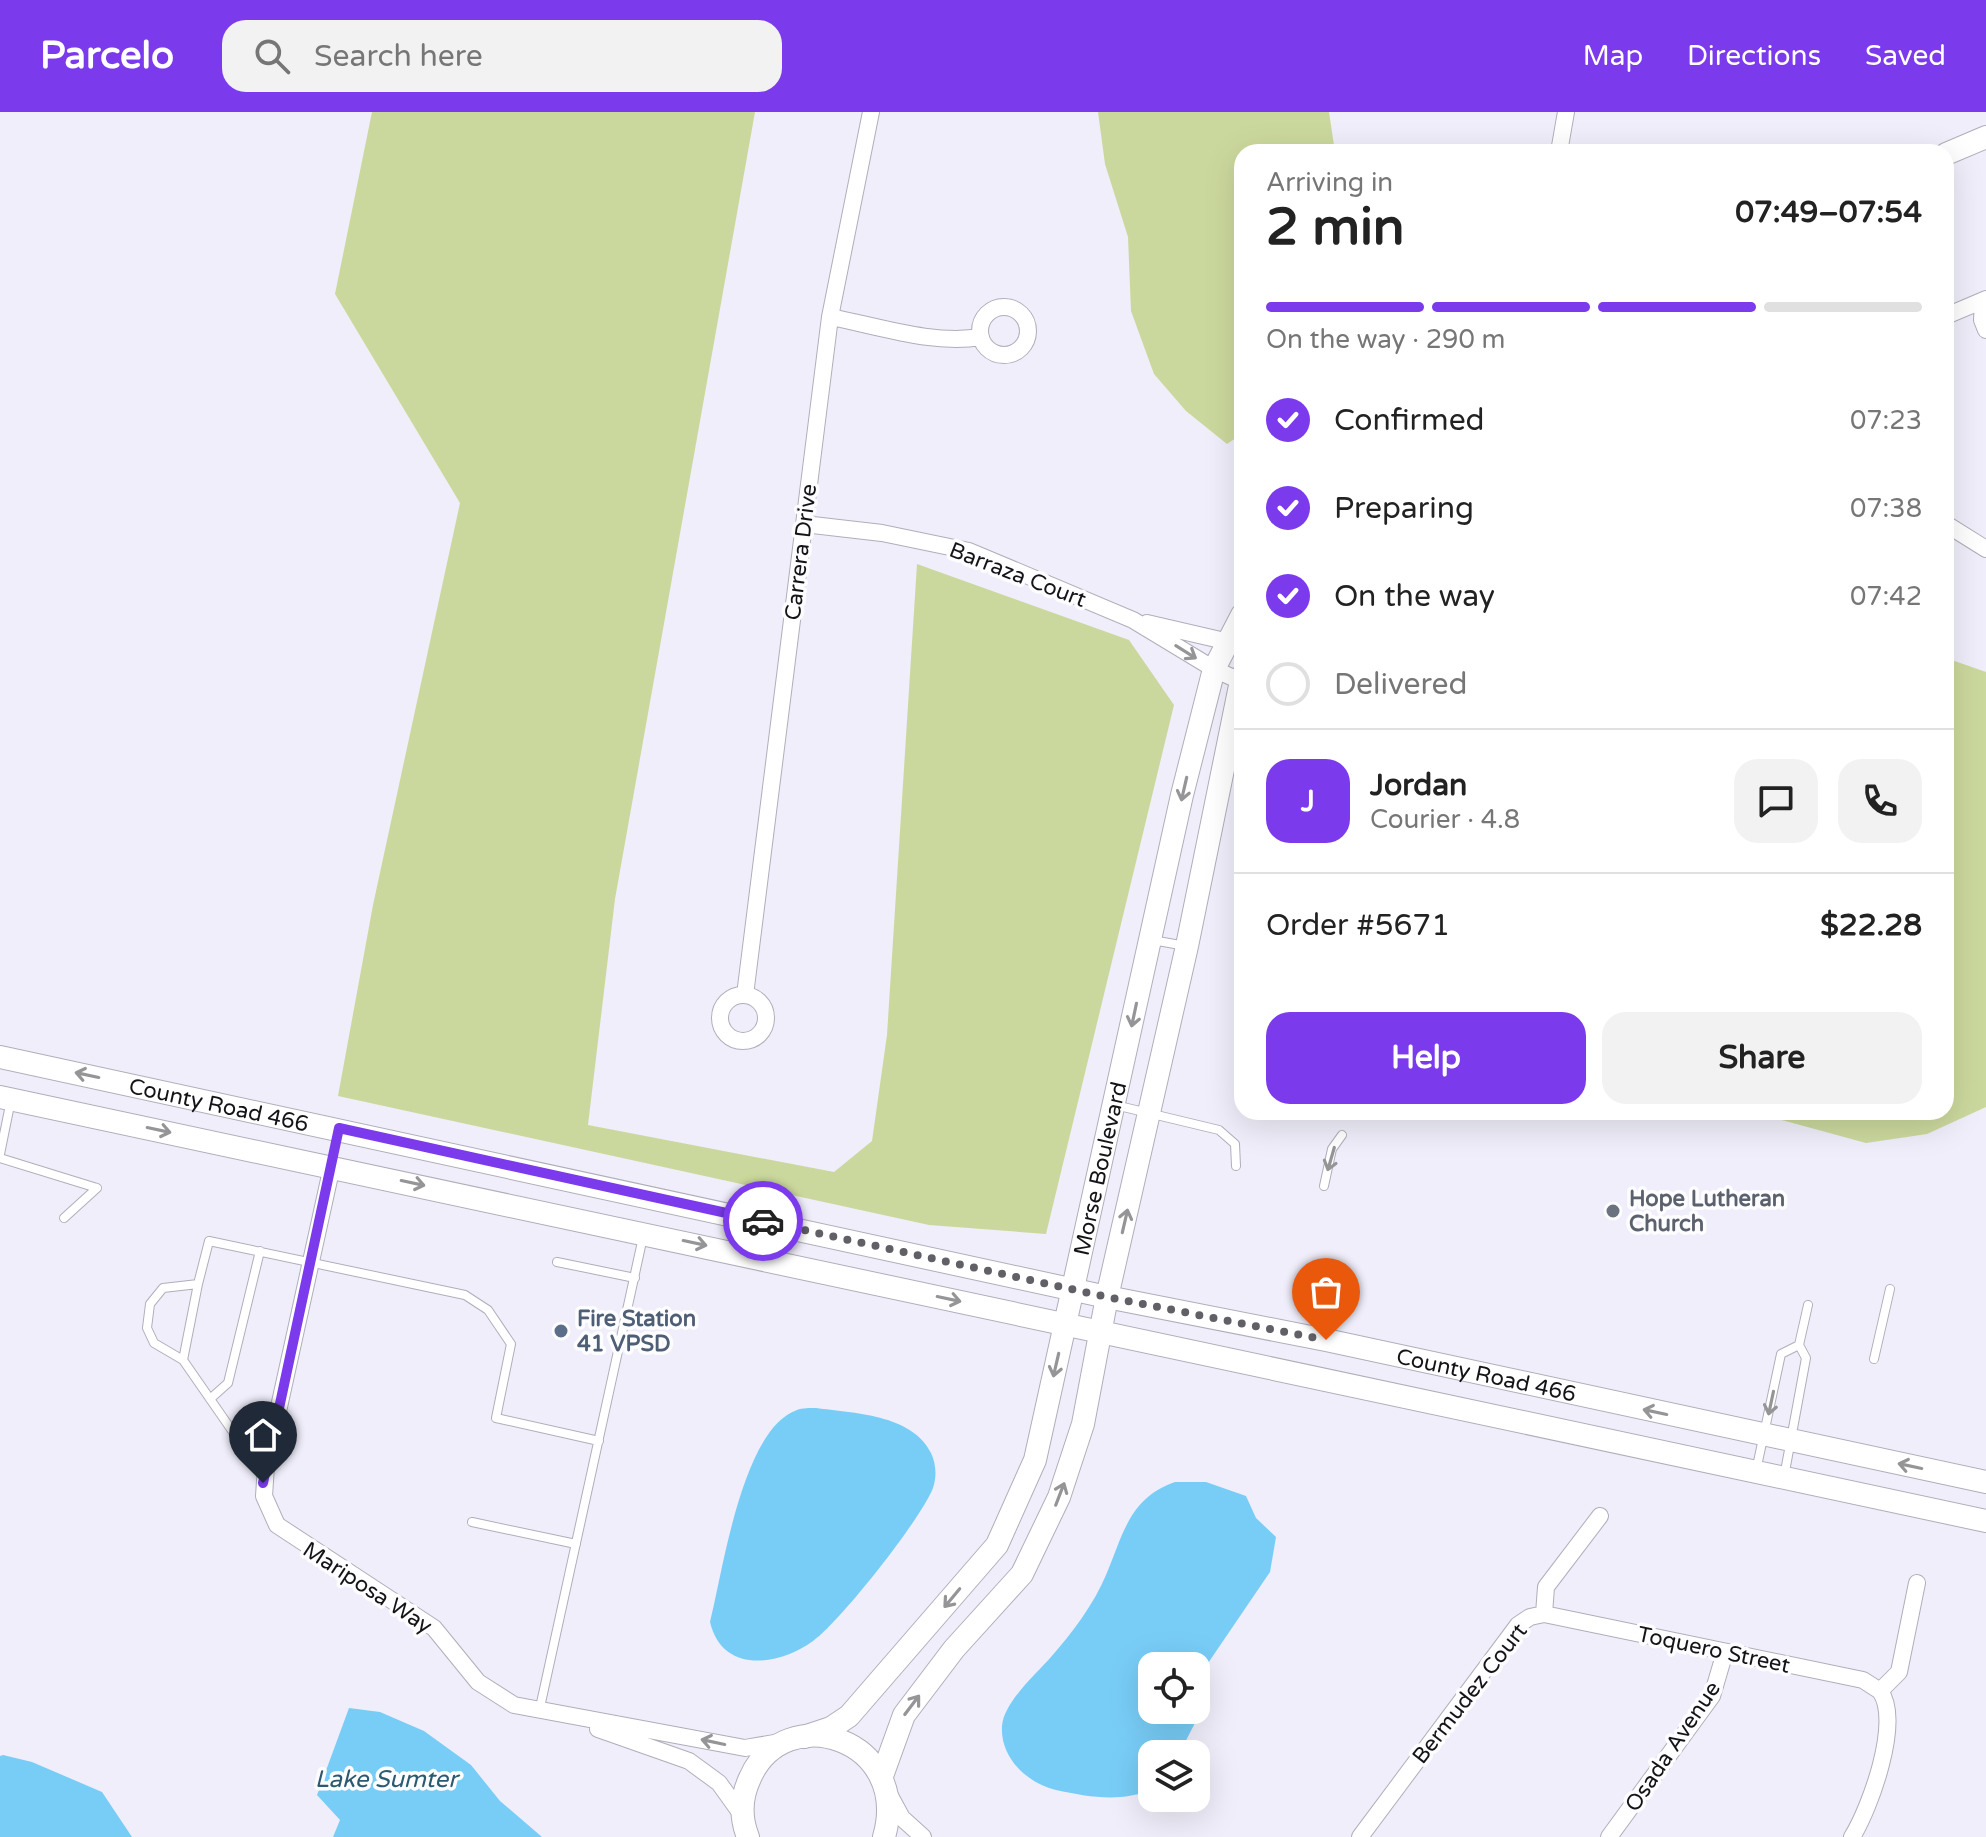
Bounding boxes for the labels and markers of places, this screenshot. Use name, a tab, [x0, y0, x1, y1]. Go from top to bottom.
place label: Hope Lutheran Church	[1629, 1186, 1785, 1237]
marker: Hope Lutheran Church	[1604, 1202, 1622, 1220]
pin	[1292, 1258, 1360, 1340]
place label: Fire Station 41 VPSD	[577, 1306, 696, 1357]
marker: Fire Station 41 VPSD	[552, 1322, 570, 1340]
pin	[229, 1401, 297, 1483]

